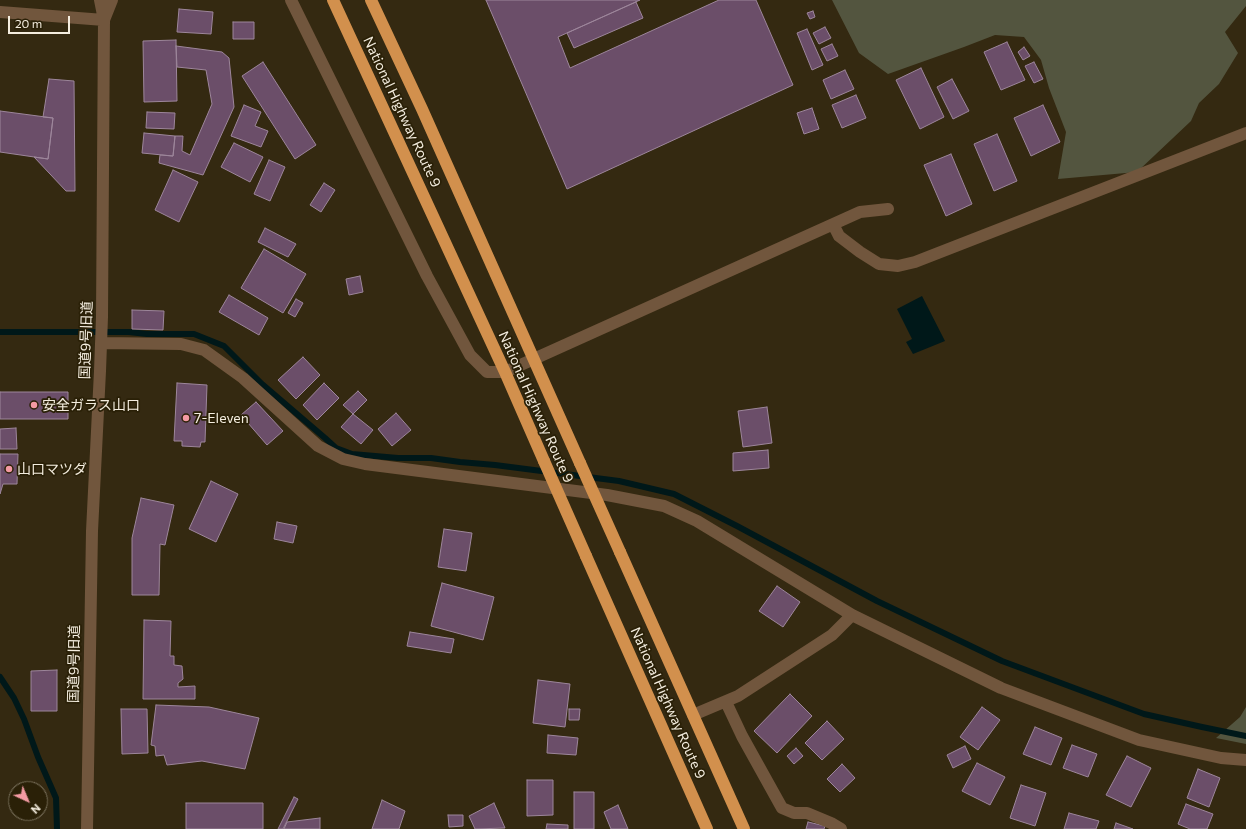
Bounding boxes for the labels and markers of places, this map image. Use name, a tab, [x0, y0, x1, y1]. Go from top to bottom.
place label: 安全ガラス山口	[42, 397, 140, 413]
marker: 安全ガラス山口	[29, 400, 39, 410]
place label: 7-Eleven	[194, 410, 249, 426]
marker: 7-Eleven	[181, 413, 191, 423]
place label: 山口マツダ	[17, 461, 87, 477]
marker: 山口マツダ	[4, 464, 14, 474]

